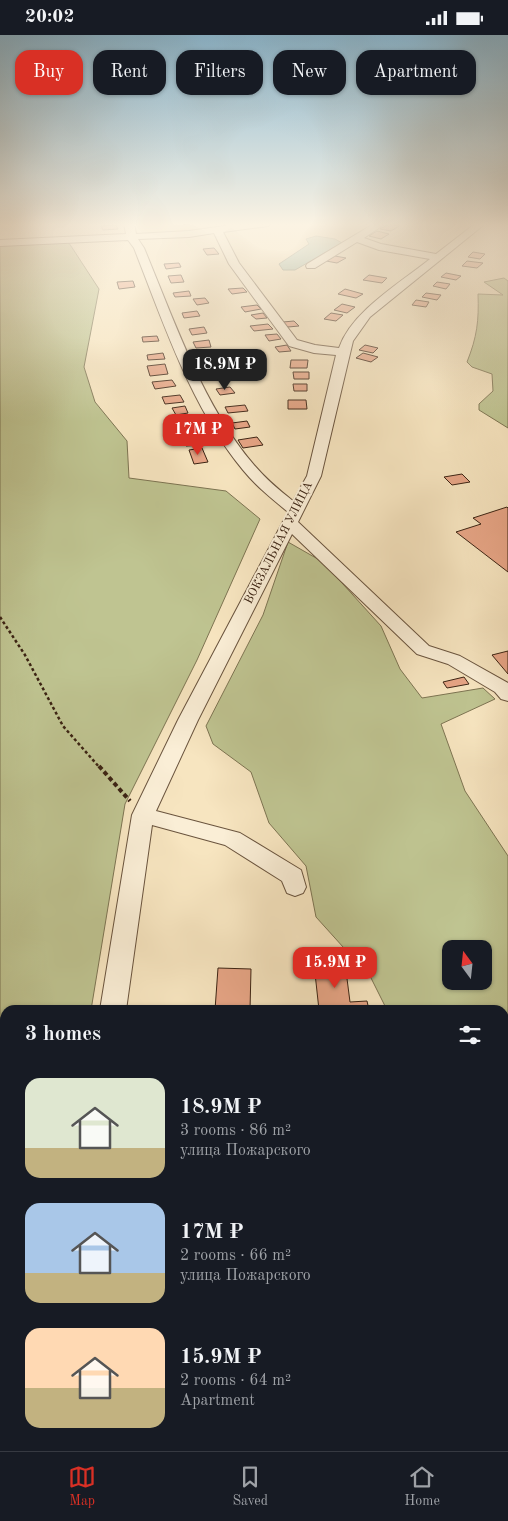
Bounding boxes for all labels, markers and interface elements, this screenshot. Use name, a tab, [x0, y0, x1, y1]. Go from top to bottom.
text: 20:02	[25, 8, 74, 27]
chip: Buy	[15, 50, 83, 95]
chip: Rent	[93, 50, 166, 95]
chip: Filters	[176, 50, 263, 95]
chip: New	[273, 50, 346, 95]
chip: Apartment	[356, 50, 476, 95]
pin: 18.9M ₽	[179, 349, 271, 391]
text: 18.9M ₽	[194, 357, 256, 373]
pin: 17M ₽	[163, 413, 233, 456]
text: 17M ₽	[174, 422, 222, 438]
street label: ВОКЗАЛЬНАЯ УЛИЦА	[243, 480, 315, 606]
north arrow	[442, 940, 492, 990]
map controls	[442, 940, 492, 990]
pin: 15.9M ₽	[289, 947, 381, 989]
text: 15.9M ₽	[304, 955, 366, 971]
icon: filters	[456, 1021, 484, 1049]
text: 3 homes	[25, 1024, 101, 1045]
text: 18.9M ₽	[180, 1097, 262, 1118]
icon: home	[65, 1098, 125, 1158]
text: 3 rooms · 86 m²	[180, 1123, 291, 1139]
text: улица Пожарского	[180, 1143, 311, 1159]
text: 17M ₽	[180, 1222, 244, 1243]
icon: home	[65, 1223, 125, 1283]
text: 2 rooms · 66 m²	[180, 1248, 291, 1264]
text: улица Пожарского	[180, 1268, 311, 1284]
text: 15.9M ₽	[180, 1347, 262, 1368]
icon: home	[65, 1348, 125, 1408]
text: 2 rooms · 64 m²	[180, 1373, 291, 1389]
text: Apartment	[180, 1393, 255, 1409]
tab: Map	[68, 1463, 96, 1510]
tab: Saved	[232, 1463, 268, 1510]
tab: Home	[404, 1463, 440, 1510]

